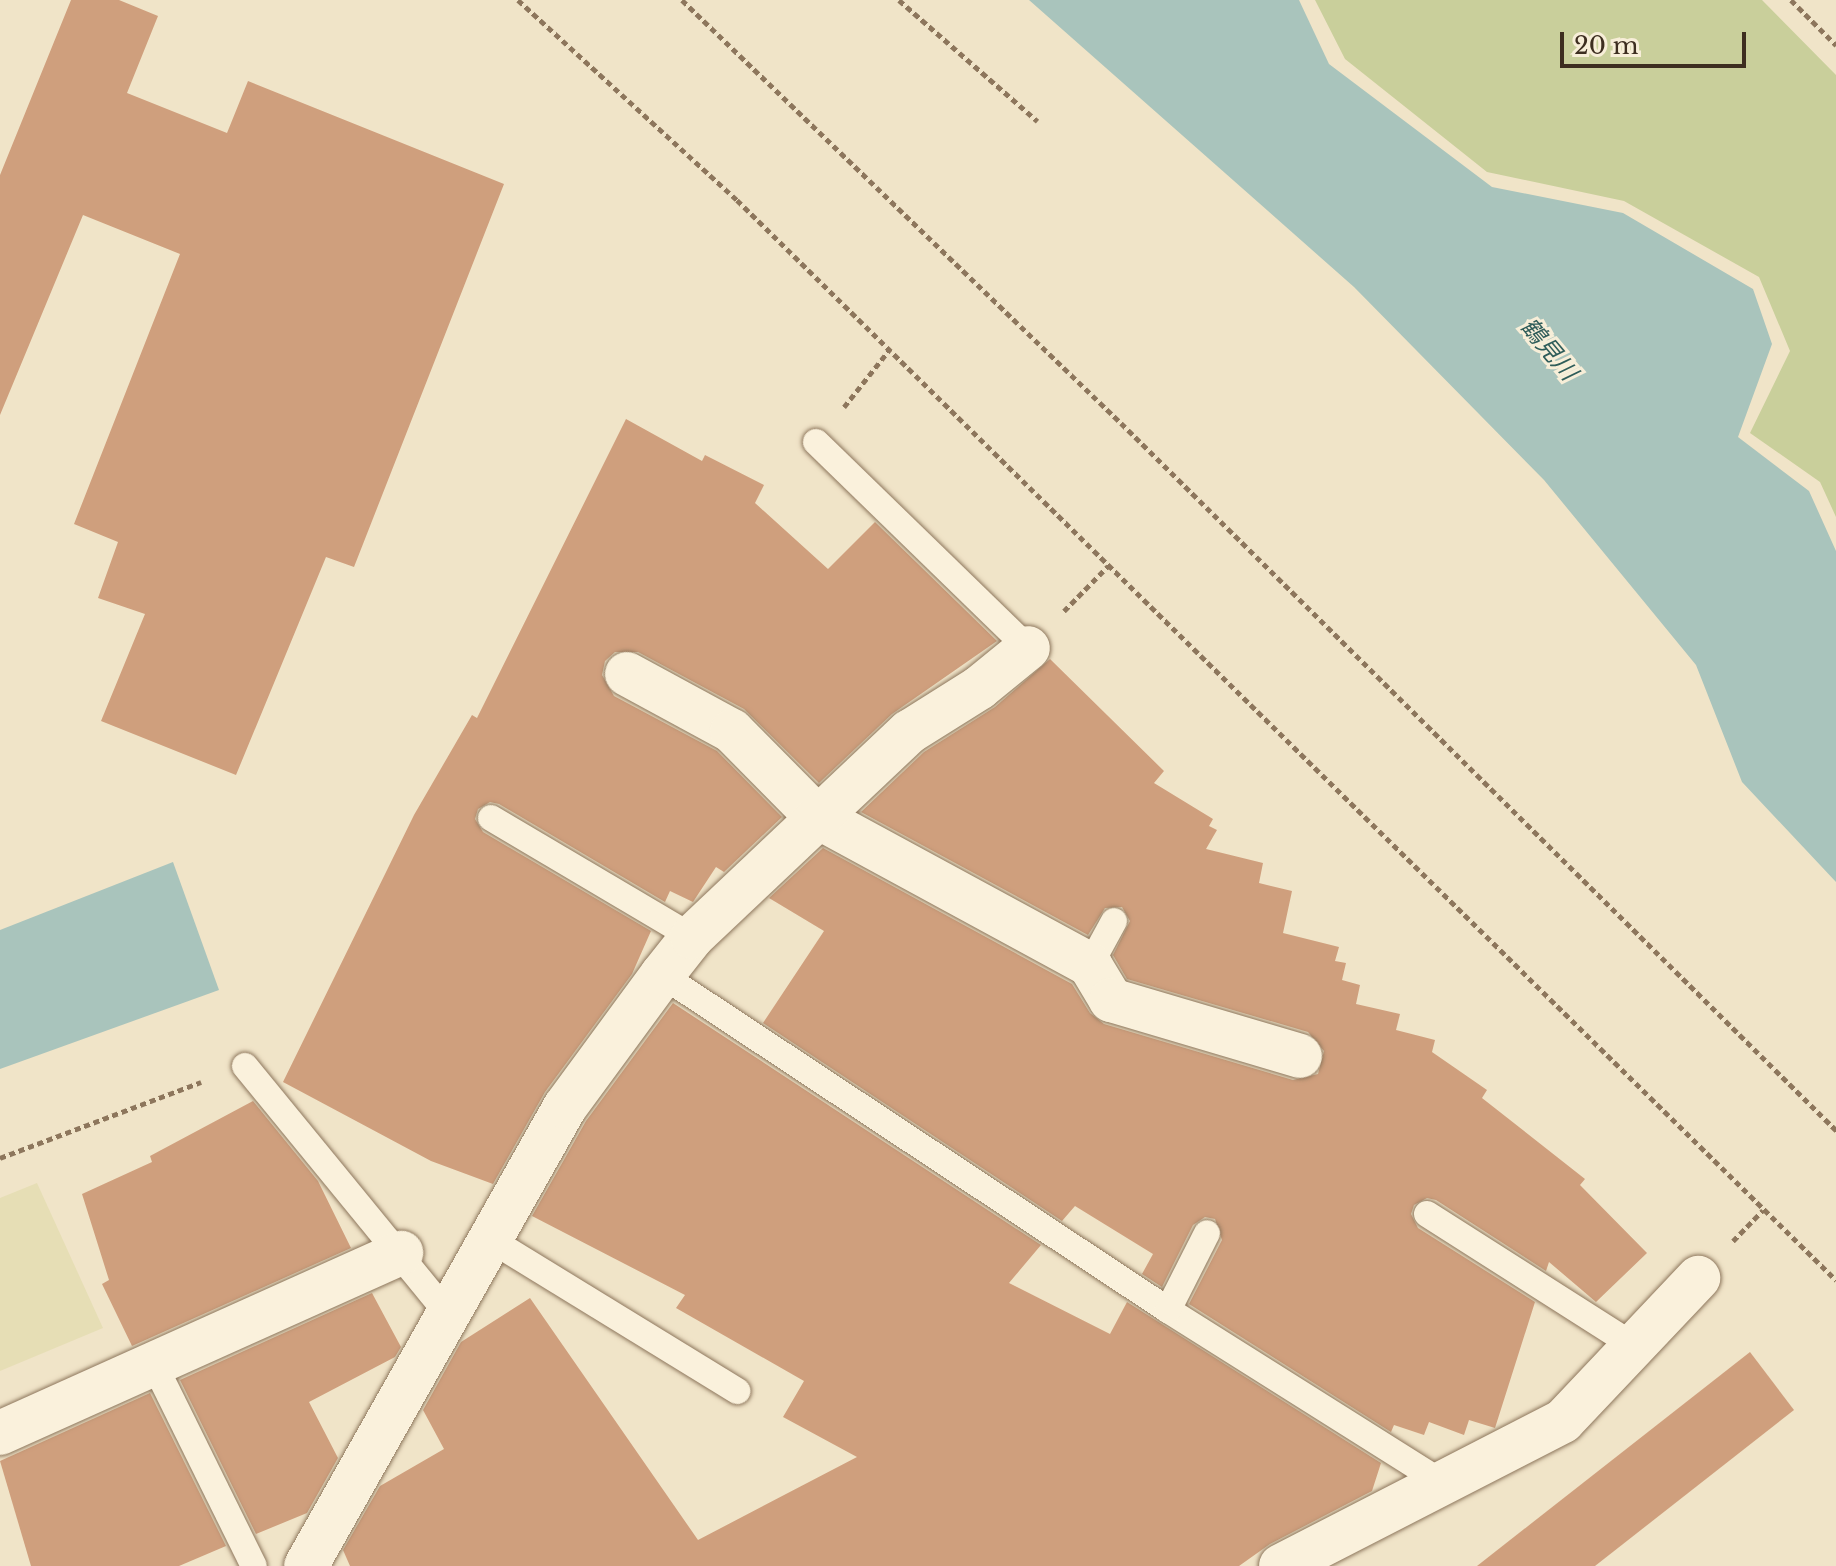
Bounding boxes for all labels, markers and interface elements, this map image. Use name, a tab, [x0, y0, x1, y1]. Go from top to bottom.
scale bar	[1564, 16, 1750, 66]
text: 20 m	[1574, 31, 1639, 60]
water label: 鶴見川	[1515, 312, 1583, 386]

